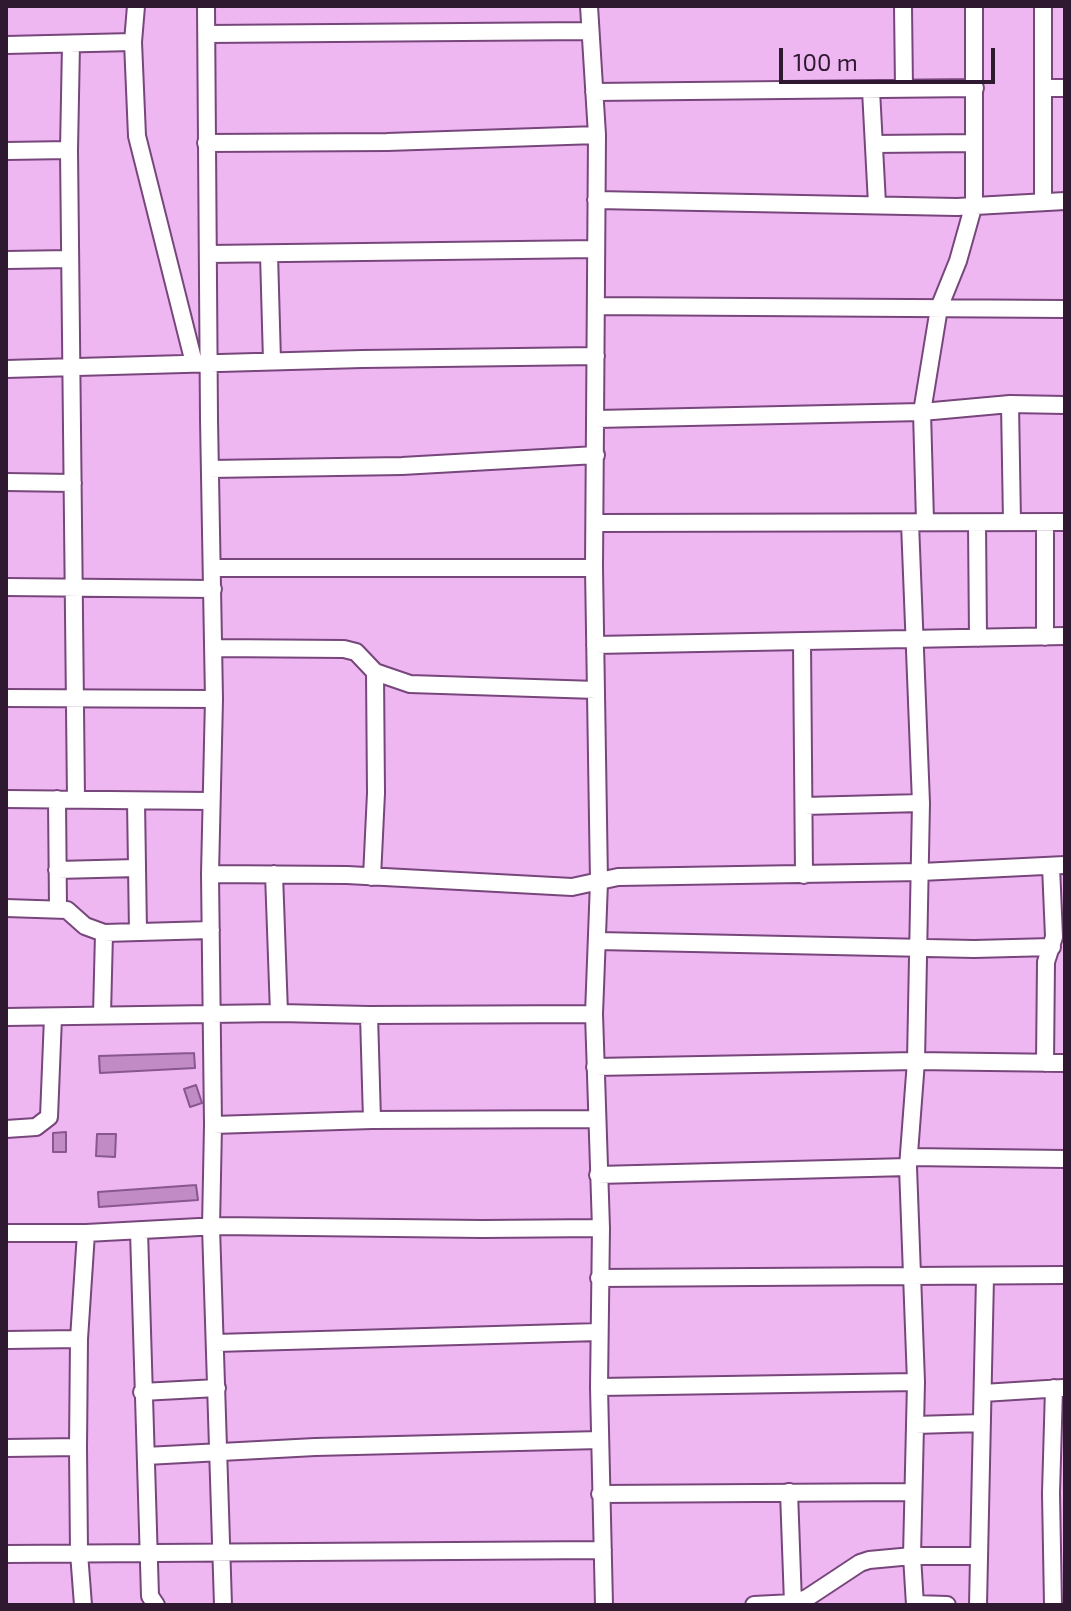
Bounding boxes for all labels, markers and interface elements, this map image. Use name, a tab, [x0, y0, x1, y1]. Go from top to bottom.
scale bar	[783, 32, 999, 82]
text: 100 m	[793, 47, 858, 76]

